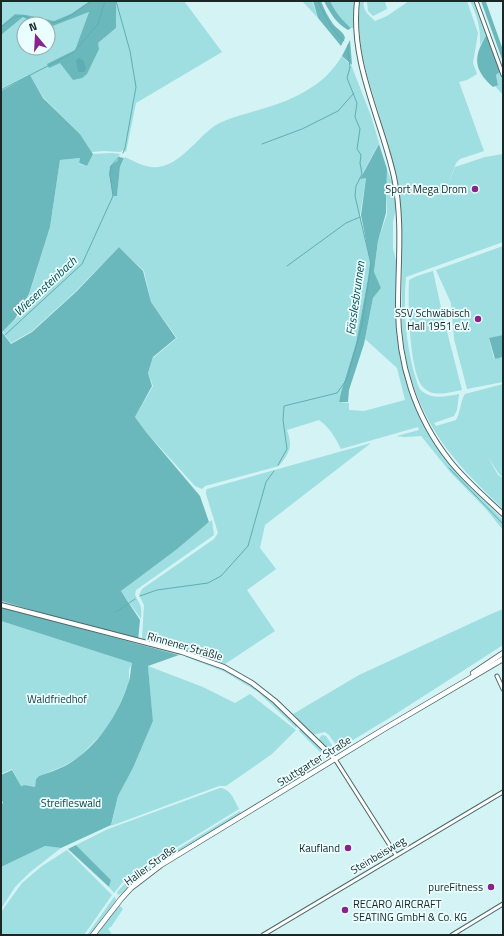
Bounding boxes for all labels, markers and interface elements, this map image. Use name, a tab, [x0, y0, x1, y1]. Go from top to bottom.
north arrow	[16, 16, 56, 56]
text: N	[27, 18, 39, 35]
place label: Sport Mega Drom	[385, 181, 467, 197]
marker: Sport Mega Drom	[470, 184, 480, 194]
water label: Wiesensteinbach	[9, 251, 82, 320]
water label: Fässlesbrunnen	[340, 259, 370, 336]
place label: SSV Schwäbisch Hall 1951 e.V.	[395, 305, 470, 334]
marker: SSV Schwäbisch Hall 1951 e.V.	[473, 314, 483, 324]
street label: Rinnener Sträßle	[145, 628, 225, 665]
park label: Waldfriedhof	[27, 691, 87, 707]
street label: Stuttgarter Straße	[274, 732, 355, 790]
park label: Streifleswald	[41, 795, 101, 811]
street label: Steinbeisweg	[347, 832, 409, 878]
street label: Haller Straße	[121, 840, 180, 889]
place label: Kaufland	[299, 840, 340, 856]
marker: Kaufland	[343, 843, 353, 853]
place label: pureFitness	[428, 879, 483, 895]
marker: pureFitness	[486, 882, 496, 892]
place label: RECARO AIRCRAFT SEATING GmbH & Co. KG	[353, 896, 467, 925]
marker: RECARO AIRCRAFT SEATING GmbH & Co. KG	[340, 905, 350, 915]

